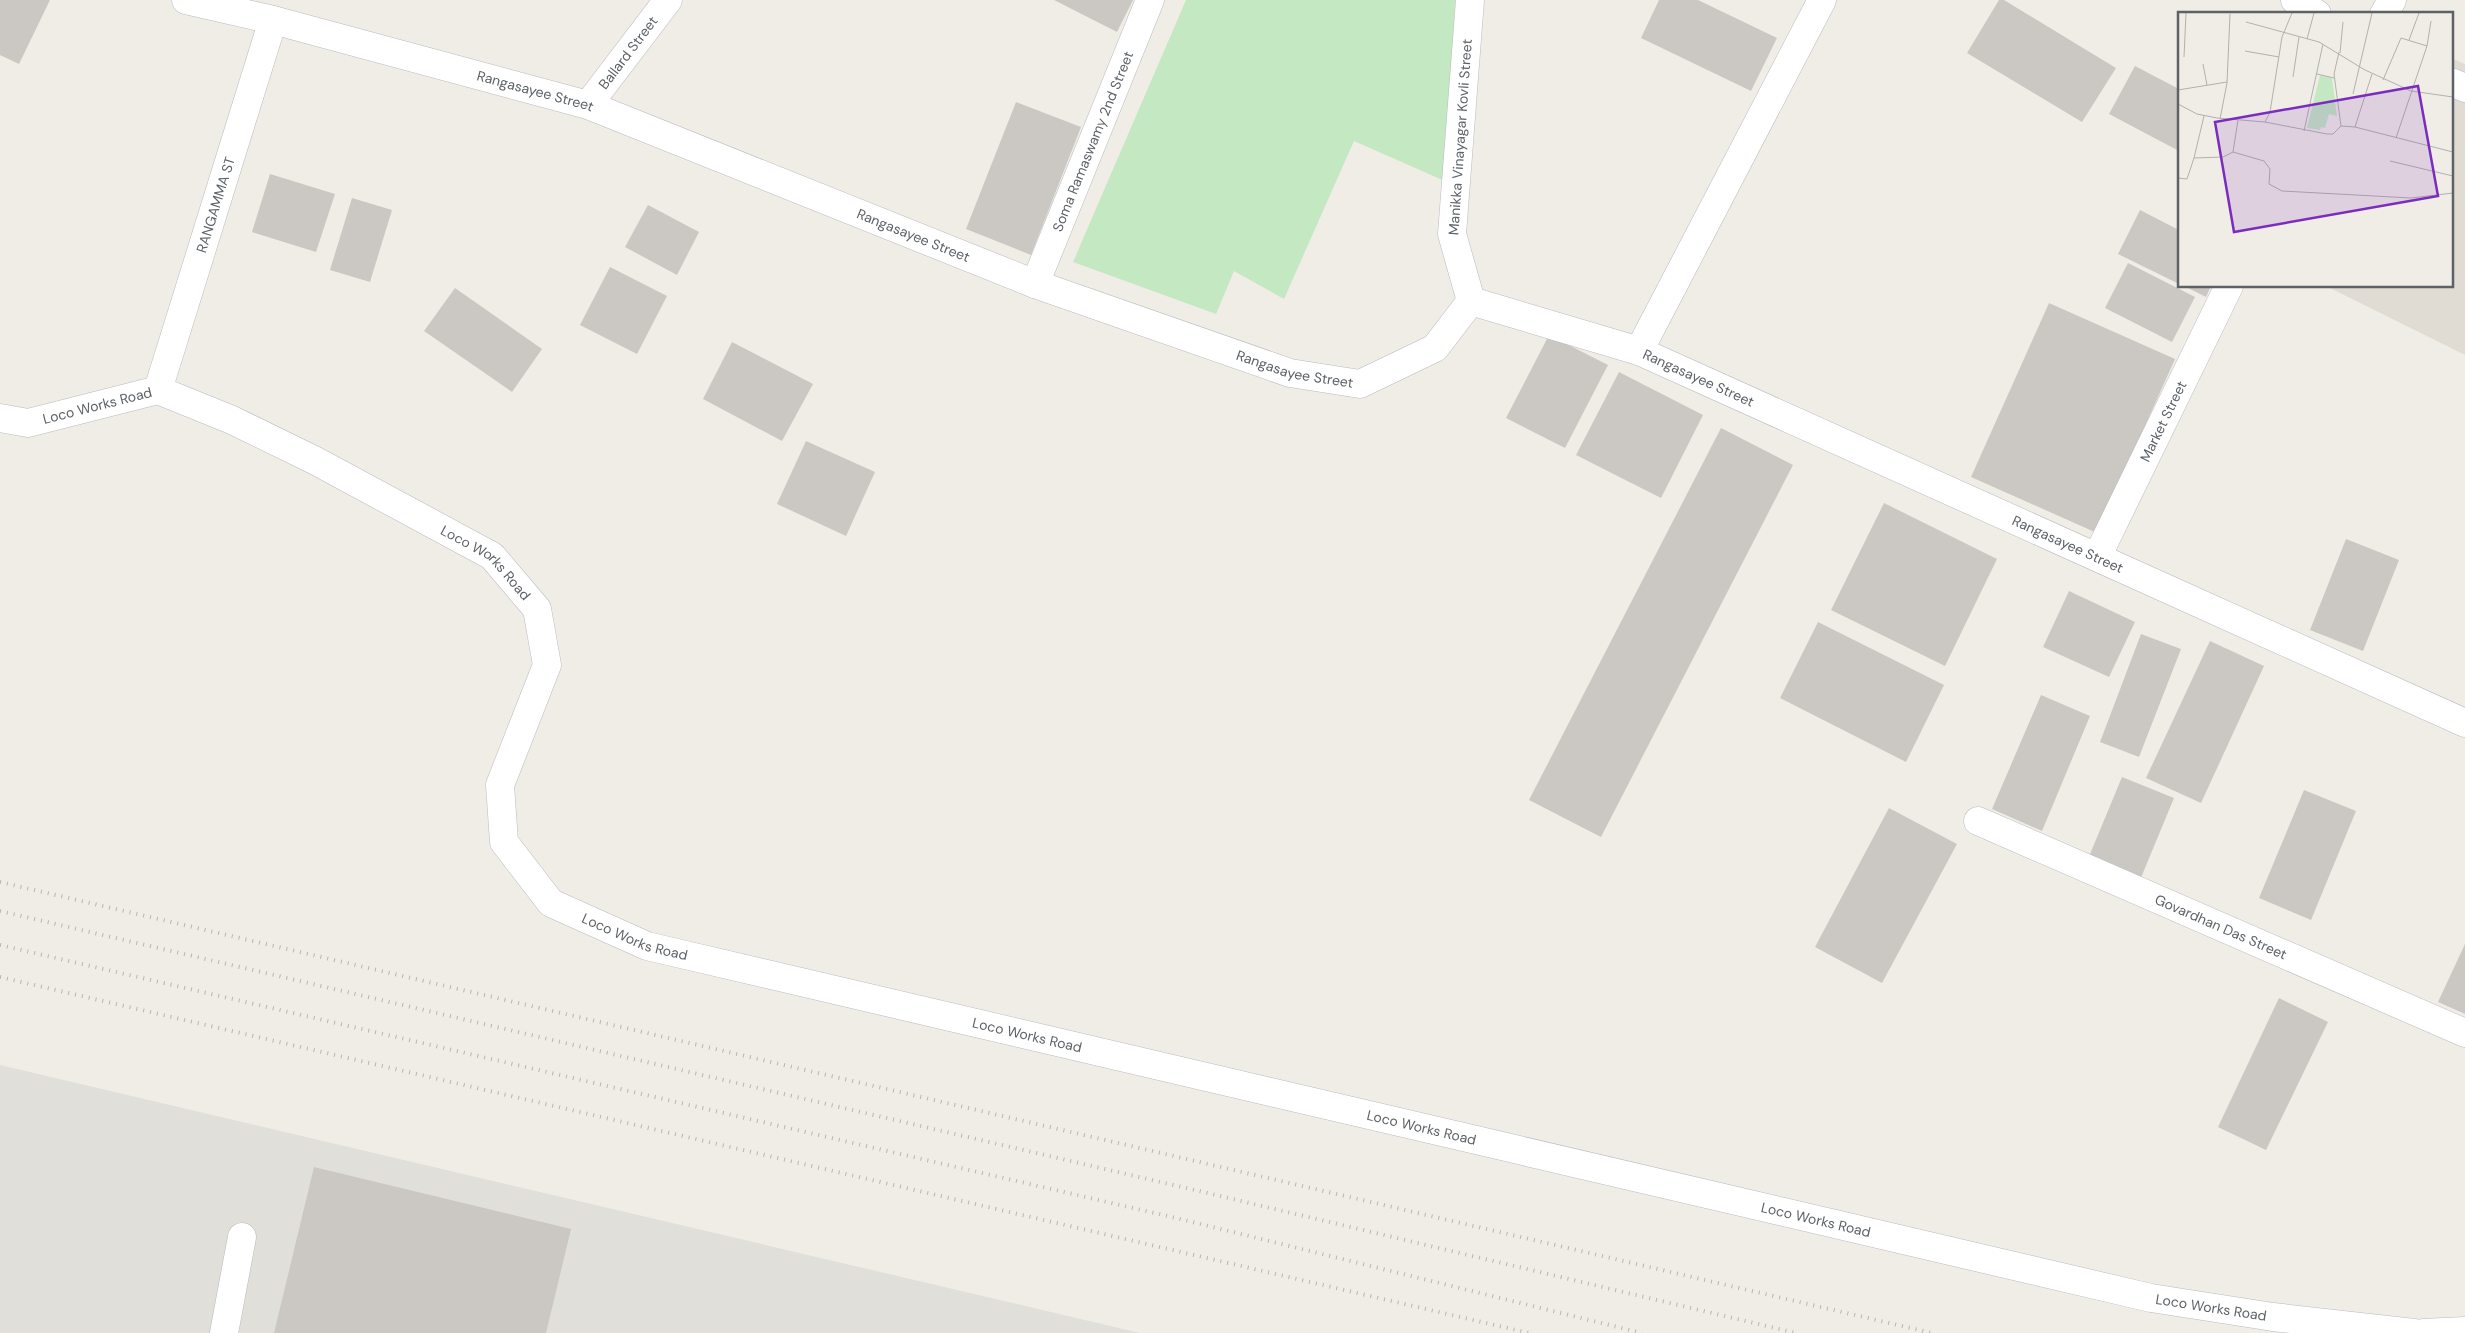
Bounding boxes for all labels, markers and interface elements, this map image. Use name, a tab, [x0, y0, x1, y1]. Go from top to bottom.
street label: Ballard Street	[594, 12, 662, 93]
inset map	[2178, 12, 2452, 288]
street label: Manikka Vinayagar Kovli Street	[1444, 38, 1476, 236]
street label: Soma Ramaswamy 2nd Street	[1048, 48, 1137, 234]
street label: Rangasayee Street	[475, 66, 596, 115]
street label: RANGAMMA ST	[192, 154, 239, 255]
street label: Rangasayee Street	[854, 205, 972, 266]
street label: Rangasayee Street	[1640, 345, 1757, 411]
street label: Rangasayee Street	[1234, 346, 1355, 392]
street label: Market Street	[2136, 378, 2190, 465]
street label: Loco Works Road	[41, 383, 154, 428]
street label: Rangasayee Street	[2009, 511, 2126, 577]
street label: Loco Works Road	[438, 521, 534, 604]
street label: Govardhan Das Street	[2152, 890, 2290, 963]
street label: Loco Works Road	[579, 909, 689, 964]
street label: Loco Works Road	[971, 1013, 1084, 1056]
street label: Loco Works Road	[1365, 1106, 1478, 1149]
street label: Loco Works Road	[1759, 1198, 1872, 1241]
street label: Loco Works Road	[2154, 1290, 2268, 1325]

